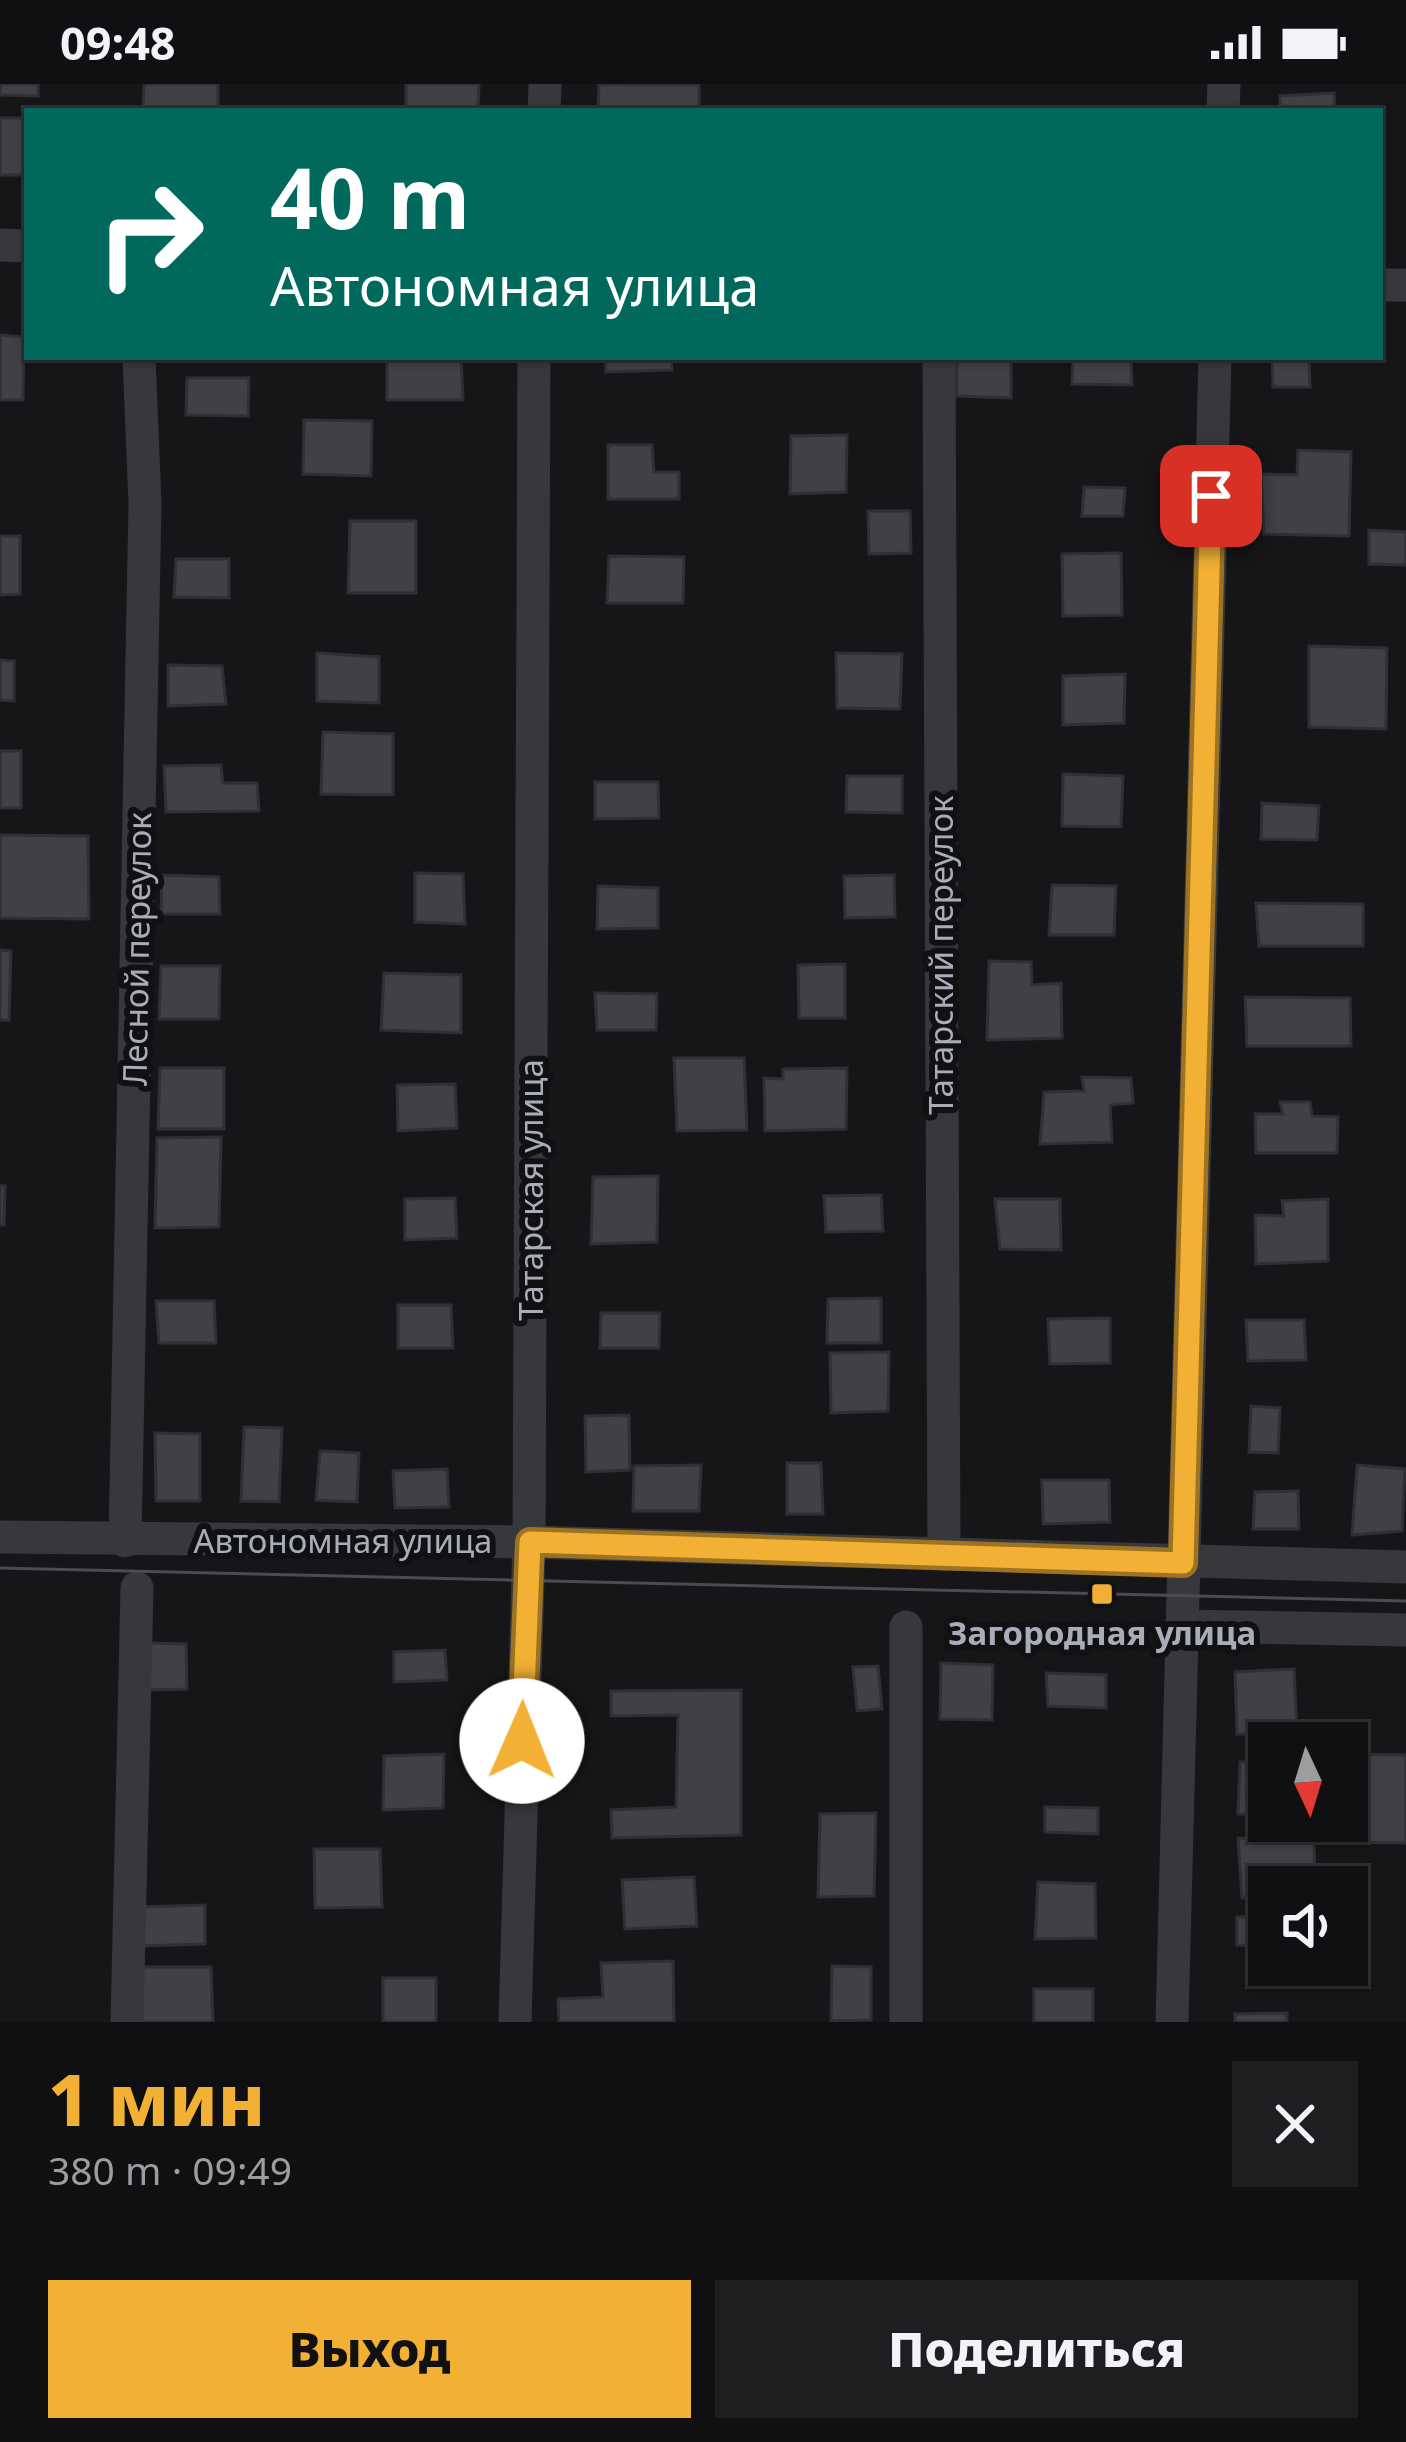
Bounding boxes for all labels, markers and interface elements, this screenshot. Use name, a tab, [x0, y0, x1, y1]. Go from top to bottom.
text: 09:48	[60, 12, 176, 73]
text: 40 m	[270, 139, 470, 254]
icon: right	[72, 156, 228, 312]
text: Автономная улица	[270, 248, 759, 322]
pin	[1160, 445, 1262, 547]
icon: arrive	[1178, 463, 1244, 529]
street label: Татарский переулок	[918, 795, 963, 1115]
street label: Лесной переулок	[112, 811, 161, 1086]
street label: Татарская улица	[508, 1059, 553, 1321]
street label: Автономная улица	[194, 1518, 492, 1563]
marker: Загородная улица	[1089, 1581, 1115, 1607]
place label: Загородная улица	[948, 1610, 1256, 1655]
position arrow	[459, 1678, 585, 1804]
north arrow	[1248, 1722, 1368, 1842]
map controls	[1248, 1722, 1368, 1986]
button: sound	[1248, 1866, 1368, 1986]
text: 1 мин	[48, 2049, 265, 2147]
button: close	[1232, 2061, 1358, 2187]
text: 380 m · 09:49	[48, 2143, 292, 2196]
button: Выход	[48, 2280, 691, 2418]
button: Поделиться	[715, 2280, 1358, 2418]

